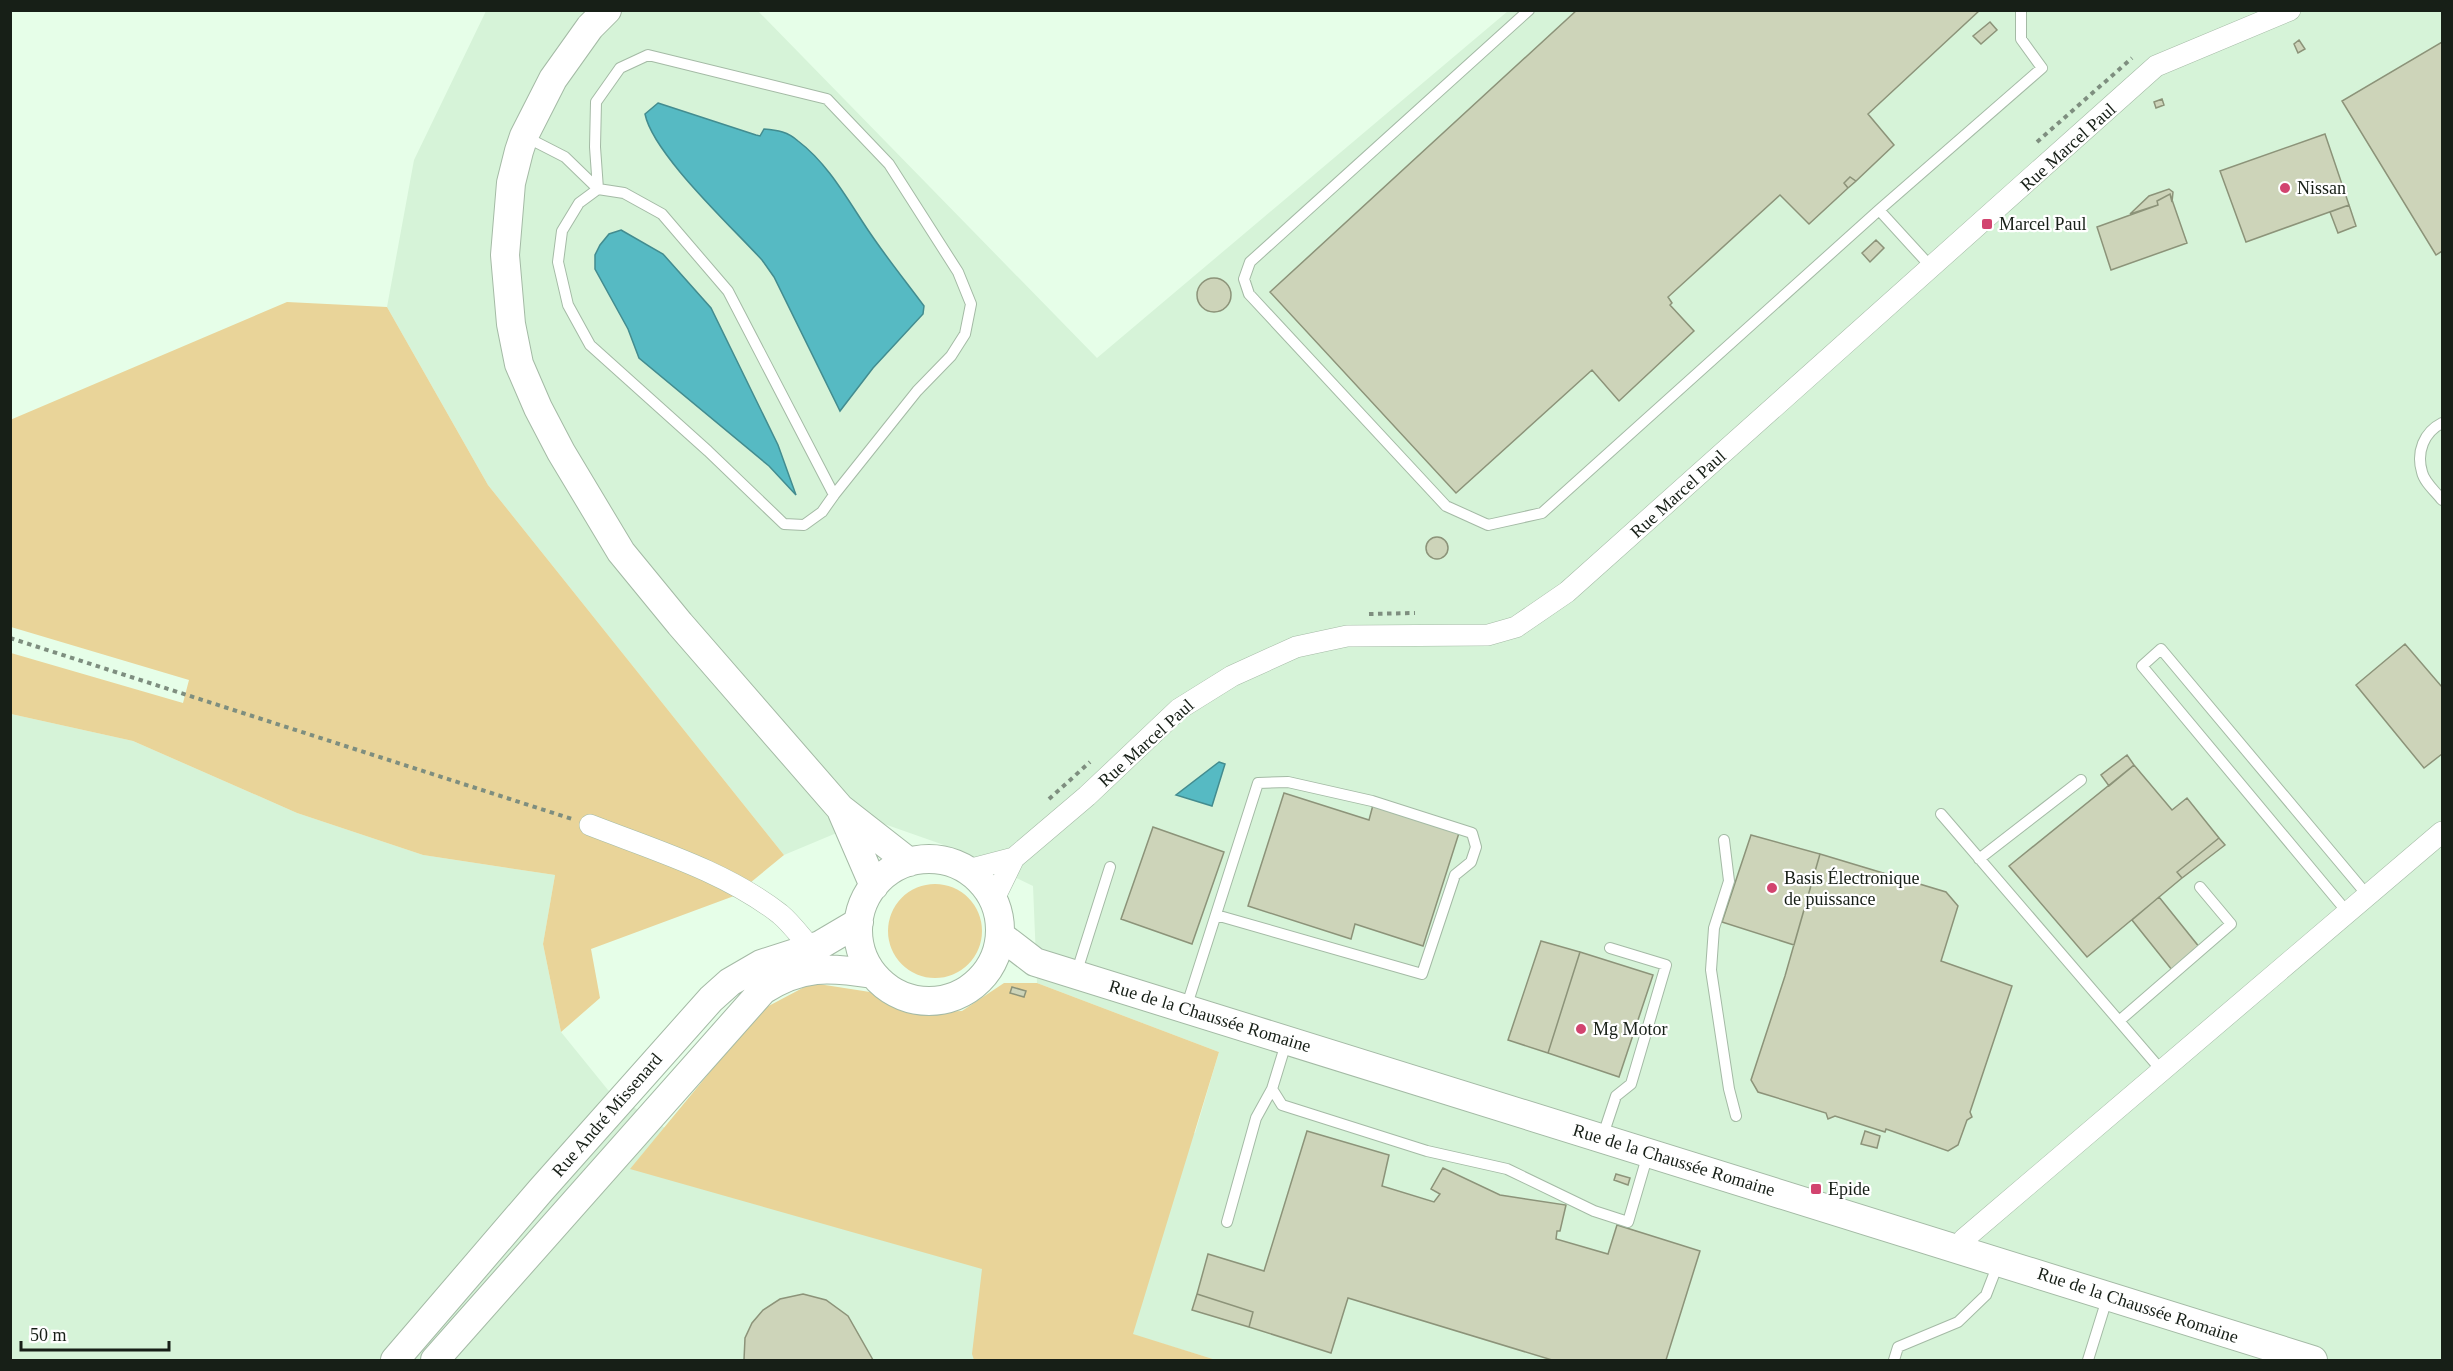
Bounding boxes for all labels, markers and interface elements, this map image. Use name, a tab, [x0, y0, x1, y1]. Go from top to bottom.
street label: Rue Marcel Paul	[2016, 99, 2120, 195]
place label: Nissan	[2297, 178, 2346, 198]
marker: Nissan	[2278, 181, 2292, 195]
place label: Marcel Paul	[1999, 214, 2086, 234]
marker: Marcel Paul	[1980, 217, 1994, 231]
street label: Rue Marcel Paul	[1626, 446, 1730, 542]
street label: Rue Marcel Paul	[1094, 695, 1198, 791]
place label: Basis Électronique de puissance	[1784, 867, 1919, 909]
marker: Basis Électronique de puissance	[1765, 881, 1779, 895]
street label: Rue de la Chaussée Romaine	[1107, 976, 1313, 1056]
place label: Mg Motor	[1593, 1019, 1668, 1039]
marker: Mg Motor	[1574, 1022, 1588, 1036]
street label: Rue André Missenard	[548, 1049, 666, 1181]
street label: Rue de la Chaussée Romaine	[1571, 1120, 1777, 1200]
place label: Epide	[1828, 1179, 1870, 1199]
marker: Epide	[1809, 1182, 1823, 1196]
street label: Rue de la Chaussée Romaine	[2035, 1263, 2241, 1347]
scale bar	[21, 1314, 170, 1352]
text: 50 m	[30, 1325, 67, 1345]

